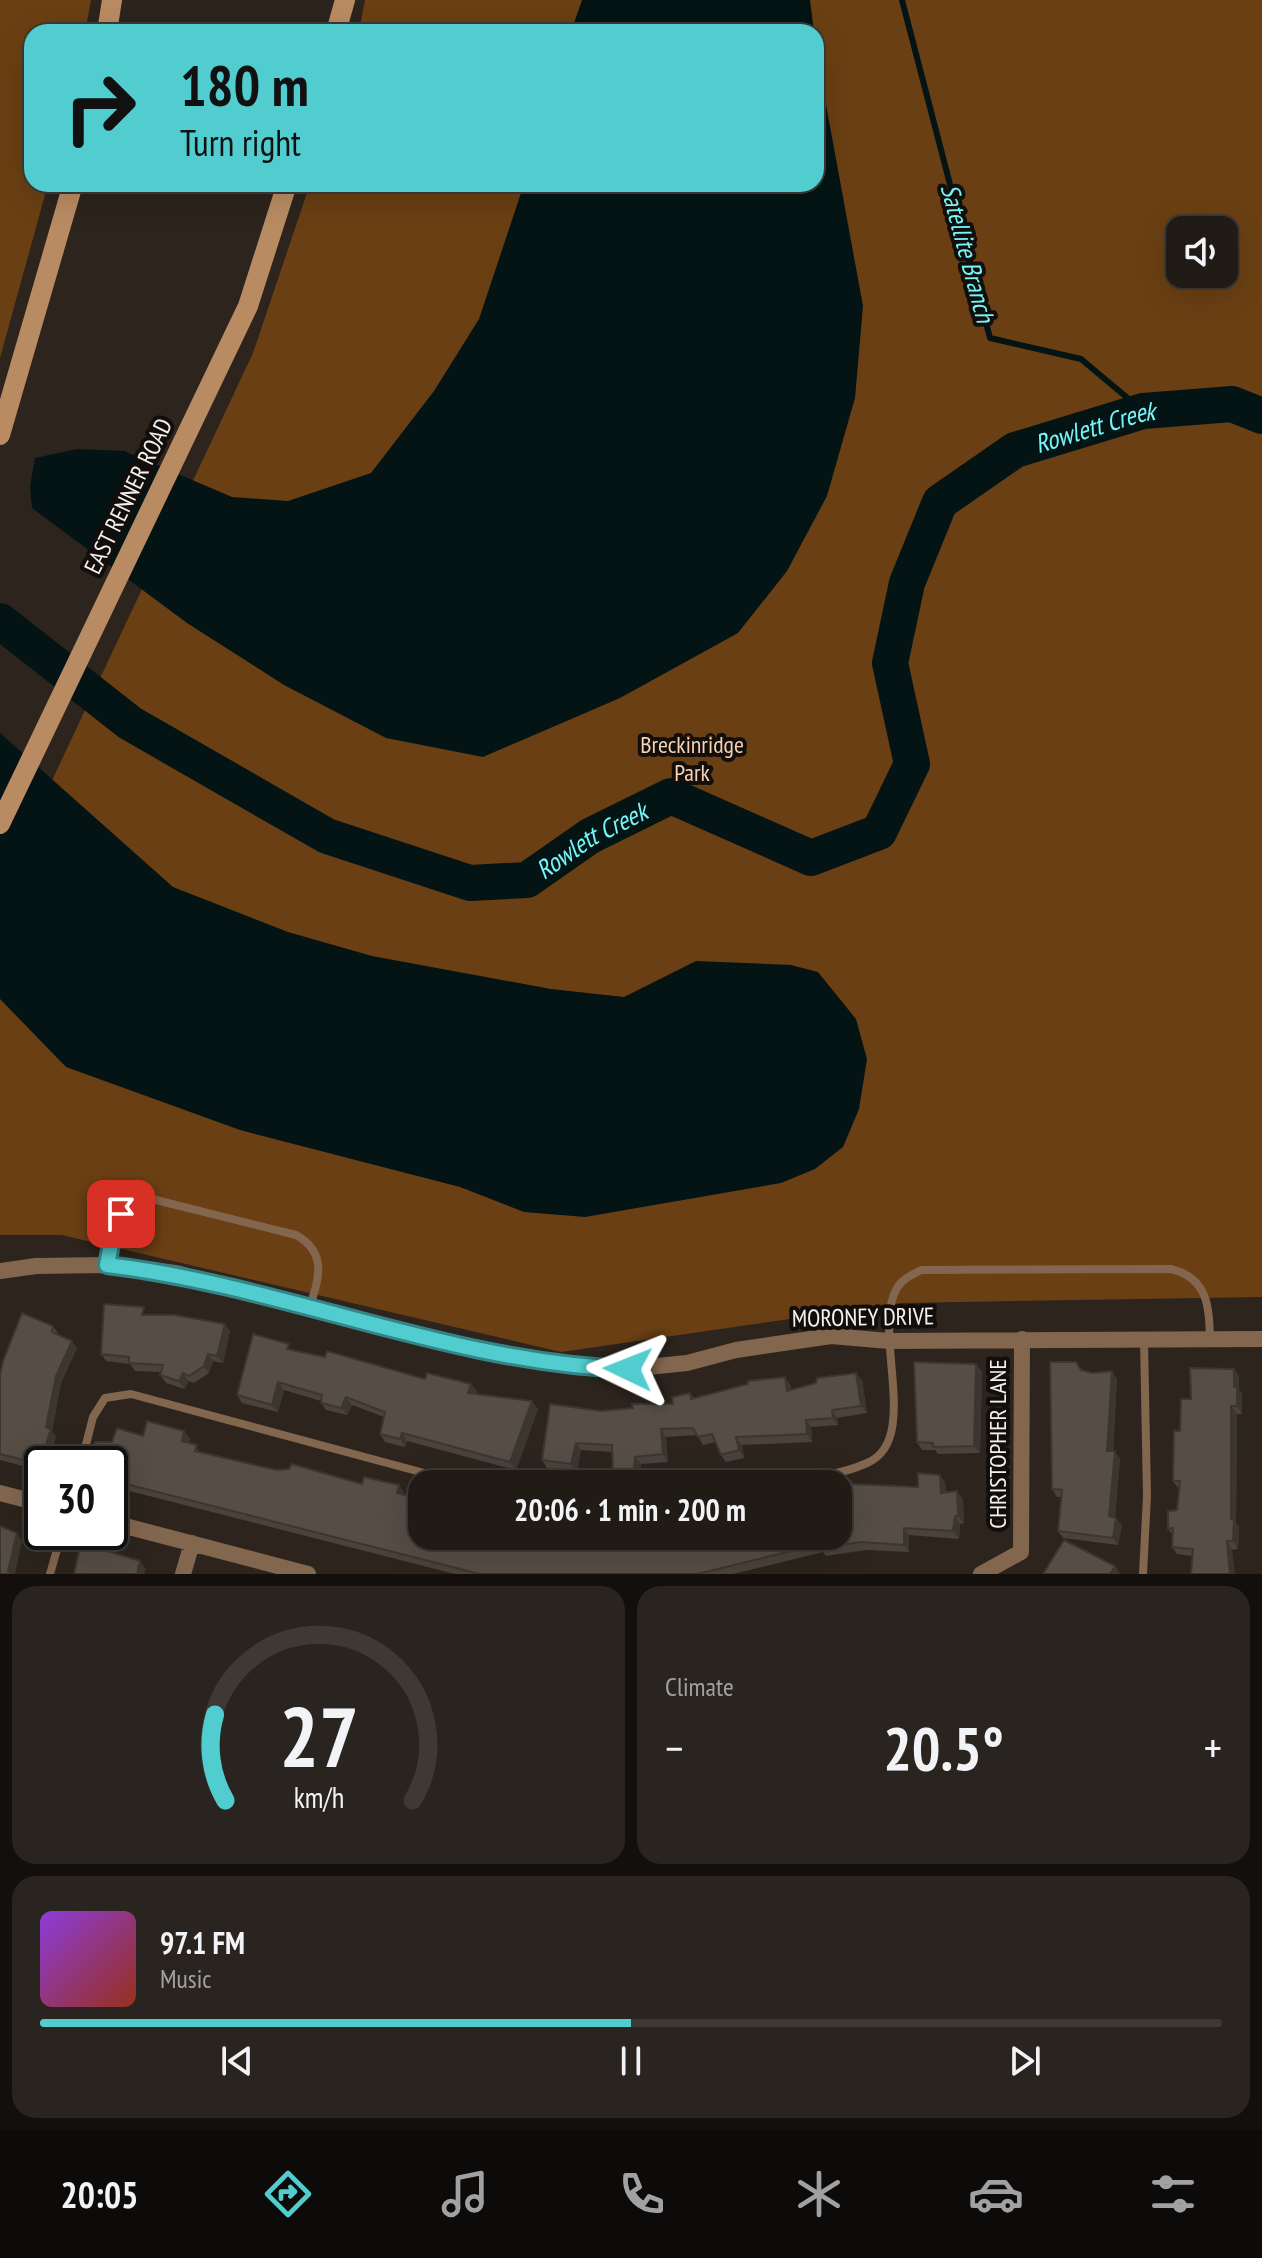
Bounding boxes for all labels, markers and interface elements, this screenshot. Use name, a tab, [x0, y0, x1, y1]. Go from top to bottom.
text: 180 m	[180, 49, 309, 121]
icon: right	[48, 56, 152, 160]
text: Turn right	[180, 119, 301, 166]
water label: Satellite Branch	[934, 180, 1003, 327]
map controls	[1166, 216, 1238, 288]
button: sound	[1166, 216, 1238, 288]
water label: Rowlett Creek	[1030, 393, 1159, 460]
street label: EAST RENNER ROAD	[77, 413, 179, 579]
park label: Breckinridge Park	[640, 729, 744, 788]
water label: Rowlett Creek	[529, 793, 655, 886]
pin	[87, 1180, 155, 1248]
icon: arrive	[99, 1192, 143, 1236]
street label: MORONEY DRIVE	[792, 1300, 934, 1334]
position arrow	[586, 1327, 670, 1411]
street label: CHRISTOPHER LANE	[982, 1359, 1013, 1529]
speed limit sign: 30	[24, 1446, 128, 1550]
text: 20:06 · 1 min · 200 m	[514, 1490, 746, 1529]
text: Climate	[665, 1670, 734, 1703]
text: 27	[279, 1682, 358, 1790]
text: 20.5°	[883, 1709, 1004, 1787]
text: −	[665, 1719, 683, 1776]
text: +	[1204, 1719, 1222, 1776]
text: km/h	[293, 1779, 344, 1816]
text: 97.1 FM	[160, 1923, 245, 1962]
text: Music	[160, 1962, 212, 1995]
icon: previous	[215, 2039, 259, 2083]
icon: pause	[609, 2039, 653, 2083]
icon: next	[1003, 2039, 1047, 2083]
icon: directions	[260, 2166, 316, 2222]
icon: music	[437, 2166, 493, 2222]
icon: phone	[614, 2166, 670, 2222]
icon: climate	[791, 2166, 847, 2222]
icon: car	[968, 2166, 1024, 2222]
icon: filters	[1145, 2166, 1201, 2222]
text: 20:05	[61, 2171, 138, 2218]

